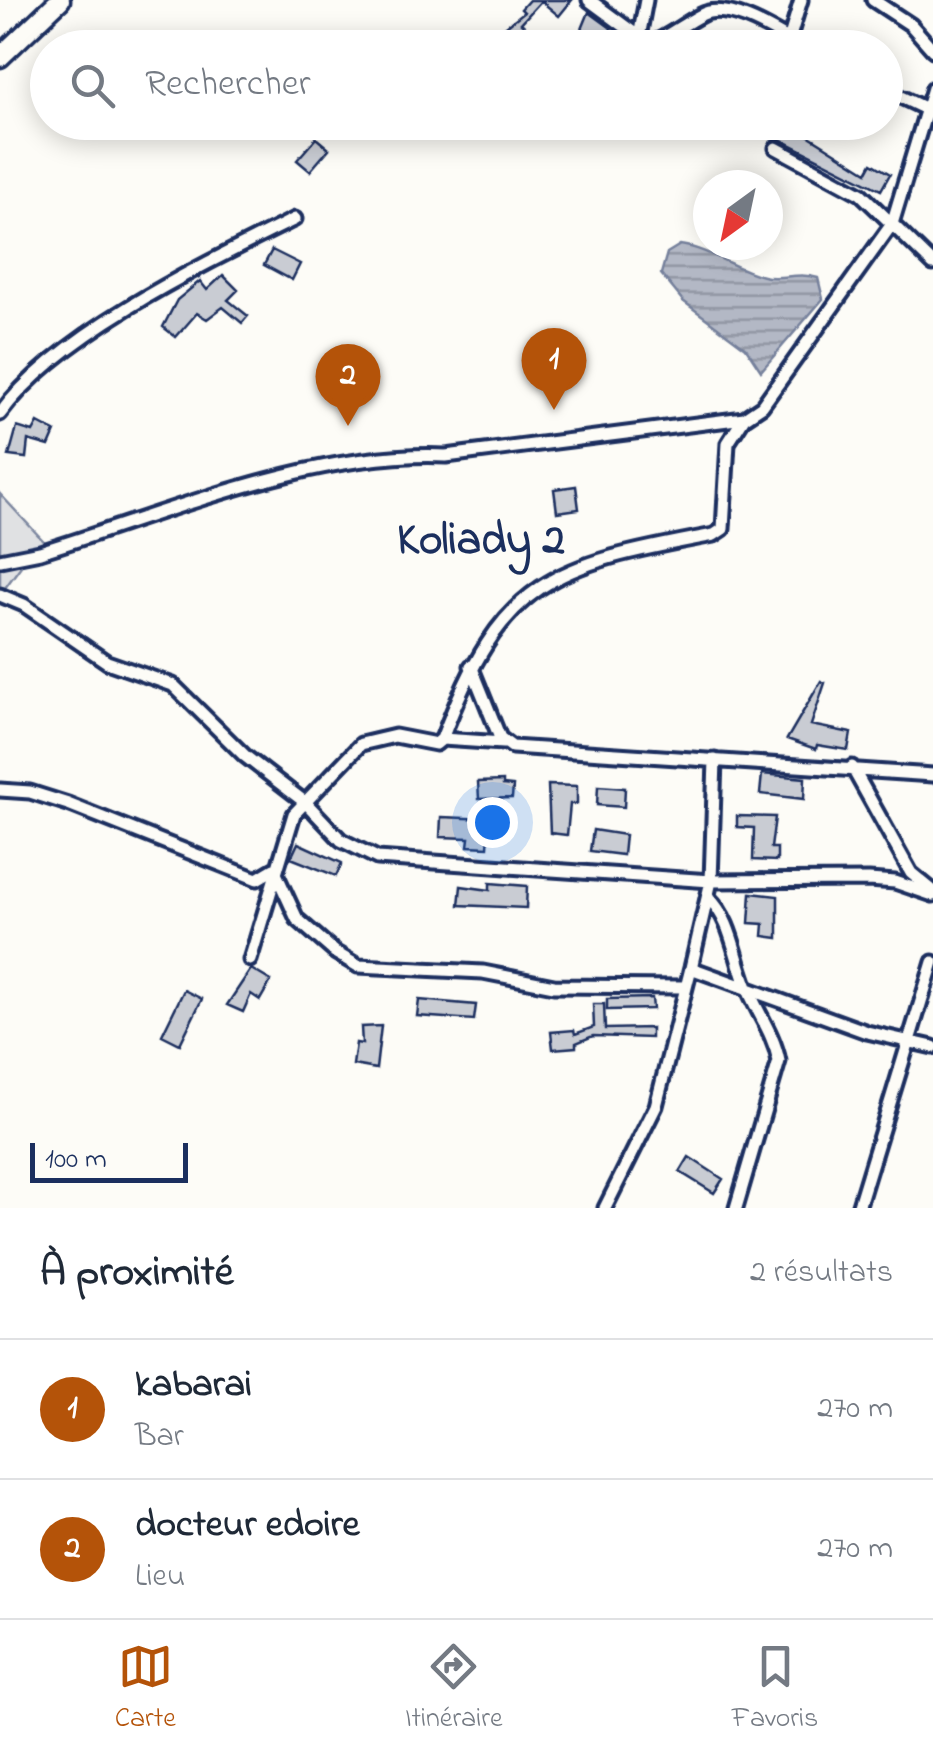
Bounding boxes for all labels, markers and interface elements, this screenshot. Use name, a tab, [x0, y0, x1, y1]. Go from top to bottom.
search box	[30, 30, 903, 140]
text: Rechercher	[145, 57, 311, 113]
icon: search	[65, 58, 120, 113]
north arrow	[693, 170, 783, 260]
pin: 1	[522, 328, 586, 410]
pin: 2	[316, 344, 380, 426]
district label: Koliady 2	[397, 509, 565, 575]
your location	[467, 797, 518, 848]
scale bar	[30, 1138, 188, 1182]
text: 100 m	[45, 1140, 107, 1181]
text: À proximité	[40, 1243, 234, 1304]
text: 2 résultats	[750, 1250, 893, 1297]
text: kabarai	[135, 1358, 252, 1414]
text: 1	[67, 1386, 78, 1433]
text: 270 m	[817, 1386, 893, 1433]
text: Bar	[135, 1414, 184, 1461]
text: docteur edoire	[135, 1498, 359, 1554]
text: 2	[65, 1526, 80, 1573]
text: 270 m	[817, 1526, 893, 1573]
text: Lieu	[135, 1554, 185, 1601]
tab: Carte	[115, 1639, 176, 1740]
tab: Itinéraire	[405, 1639, 502, 1740]
tab: Favoris	[732, 1639, 818, 1740]

